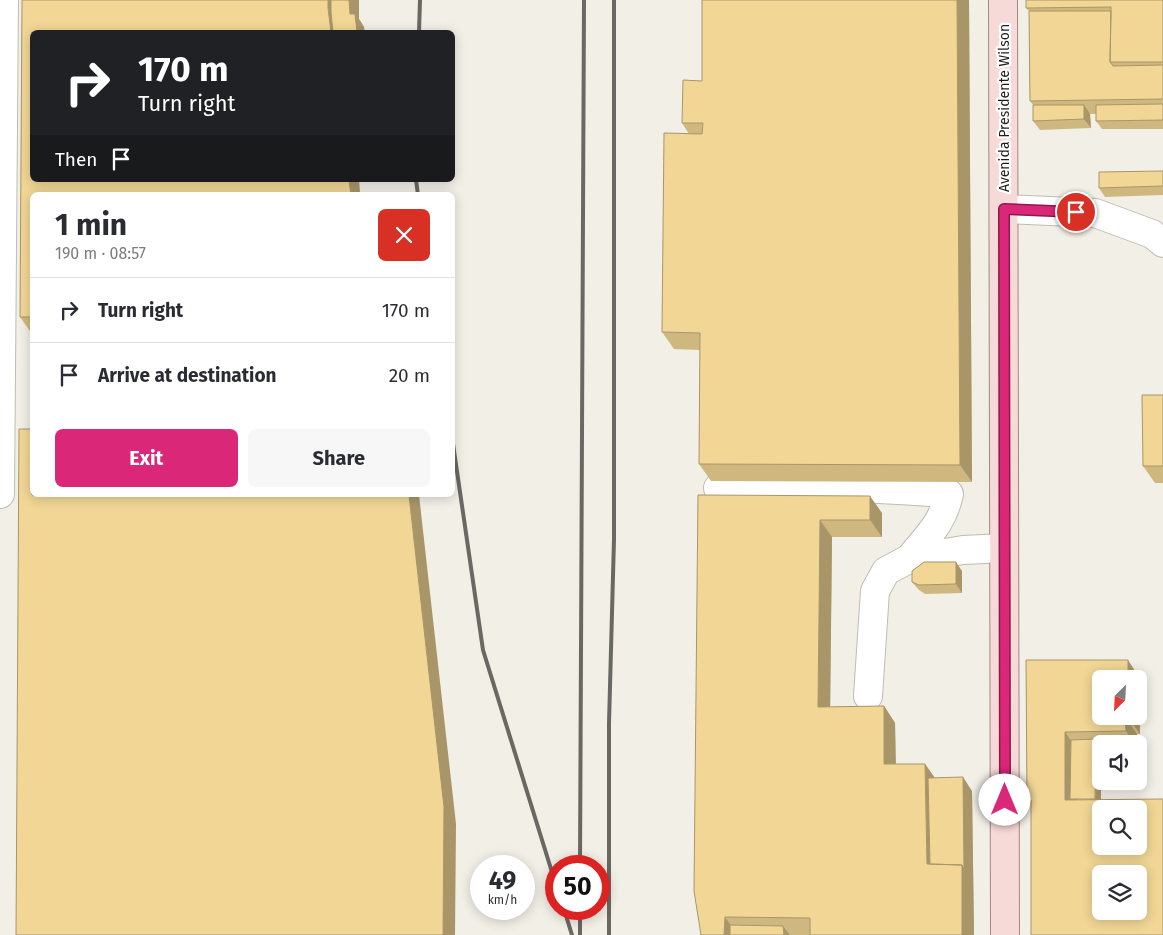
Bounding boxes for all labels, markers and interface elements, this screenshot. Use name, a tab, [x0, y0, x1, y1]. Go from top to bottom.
street label: Avenida Presidente Wilson	[996, 24, 1013, 192]
text: 170 m	[138, 48, 229, 90]
icon: right	[55, 50, 120, 115]
text: Turn right	[138, 90, 235, 117]
icon: arrive	[107, 145, 135, 173]
text: Then	[55, 148, 97, 171]
pin	[1055, 191, 1097, 233]
icon: arrive	[1062, 198, 1090, 226]
text: 1 min	[55, 207, 127, 243]
button: close	[378, 209, 430, 261]
text: 190 m · 08:57	[55, 244, 146, 263]
icon: right	[55, 296, 83, 324]
text: Turn right	[98, 299, 183, 322]
text: 170 m	[382, 299, 430, 322]
icon: arrive	[55, 361, 83, 389]
text: Arrive at destination	[98, 364, 277, 387]
text: 20 m	[389, 364, 430, 387]
button: Exit	[55, 429, 238, 487]
button: Share	[248, 429, 430, 487]
north arrow	[1092, 670, 1148, 725]
map controls	[1092, 670, 1147, 920]
button: sound	[1092, 735, 1147, 790]
position arrow	[978, 773, 1030, 825]
button: search	[1092, 800, 1147, 855]
speed limit sign: 50	[545, 855, 610, 920]
button: layers	[1092, 865, 1147, 920]
text: 49	[489, 866, 516, 896]
text: km/h	[488, 893, 517, 907]

